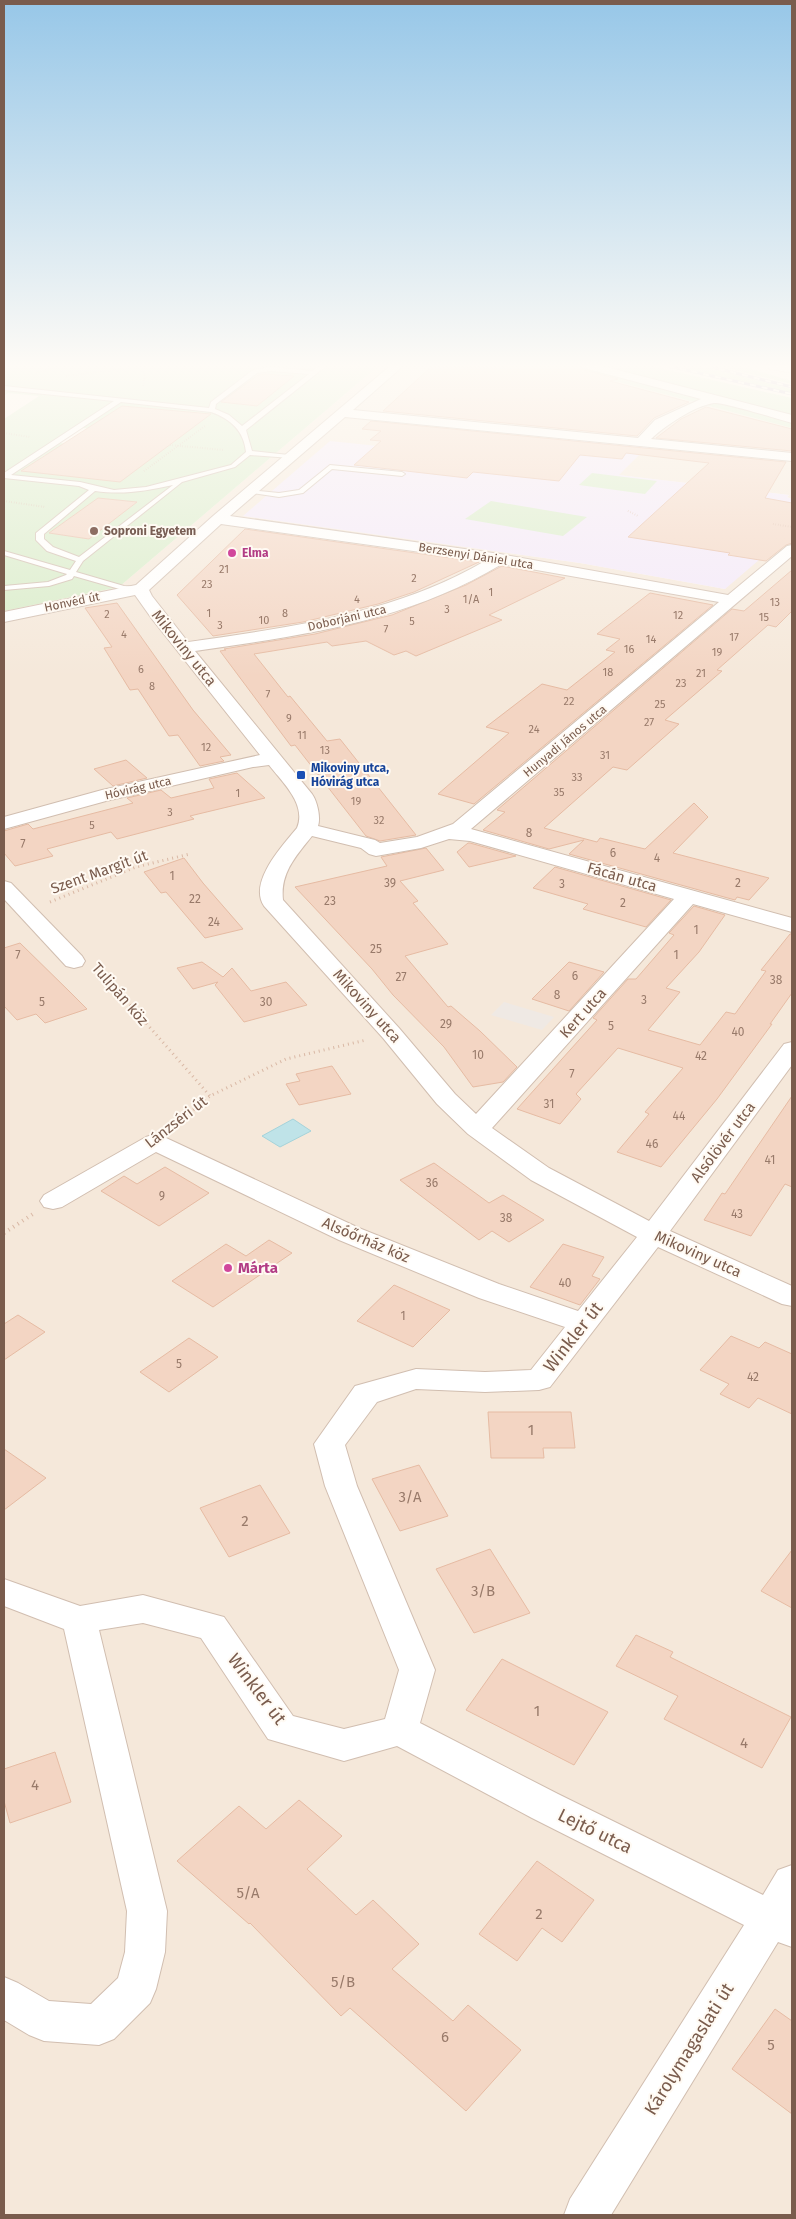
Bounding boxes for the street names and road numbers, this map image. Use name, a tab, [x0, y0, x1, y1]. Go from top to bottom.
street label: Berzsenyi Dániel utca	[418, 540, 534, 572]
street label: Honvéd út	[43, 589, 102, 615]
street label: Doborjáni utca	[306, 602, 388, 634]
street label: Mikoviny utca	[148, 606, 220, 690]
street label: Hunyadi János utca	[521, 702, 609, 780]
street label: Hóvirág utca	[103, 774, 173, 802]
street label: Szent Margit út	[48, 846, 150, 898]
street label: Fácán utca	[585, 858, 659, 896]
street label: Tulipán köz	[88, 959, 152, 1029]
street label: Mikoviny utca	[329, 965, 405, 1047]
street label: Kert utca	[556, 984, 610, 1042]
street label: Lánzséri út	[141, 1092, 211, 1152]
street label: Alsólövér utca	[687, 1098, 759, 1186]
street label: Alsóőrház köz	[319, 1213, 413, 1267]
street label: Mikoviny utca	[652, 1227, 744, 1281]
street label: Winkler út	[539, 1297, 608, 1377]
street label: Winkler út	[223, 1649, 291, 1729]
street label: Lejtő utca	[554, 1804, 636, 1858]
street label: Károlymagaslati út	[640, 1979, 739, 2119]

